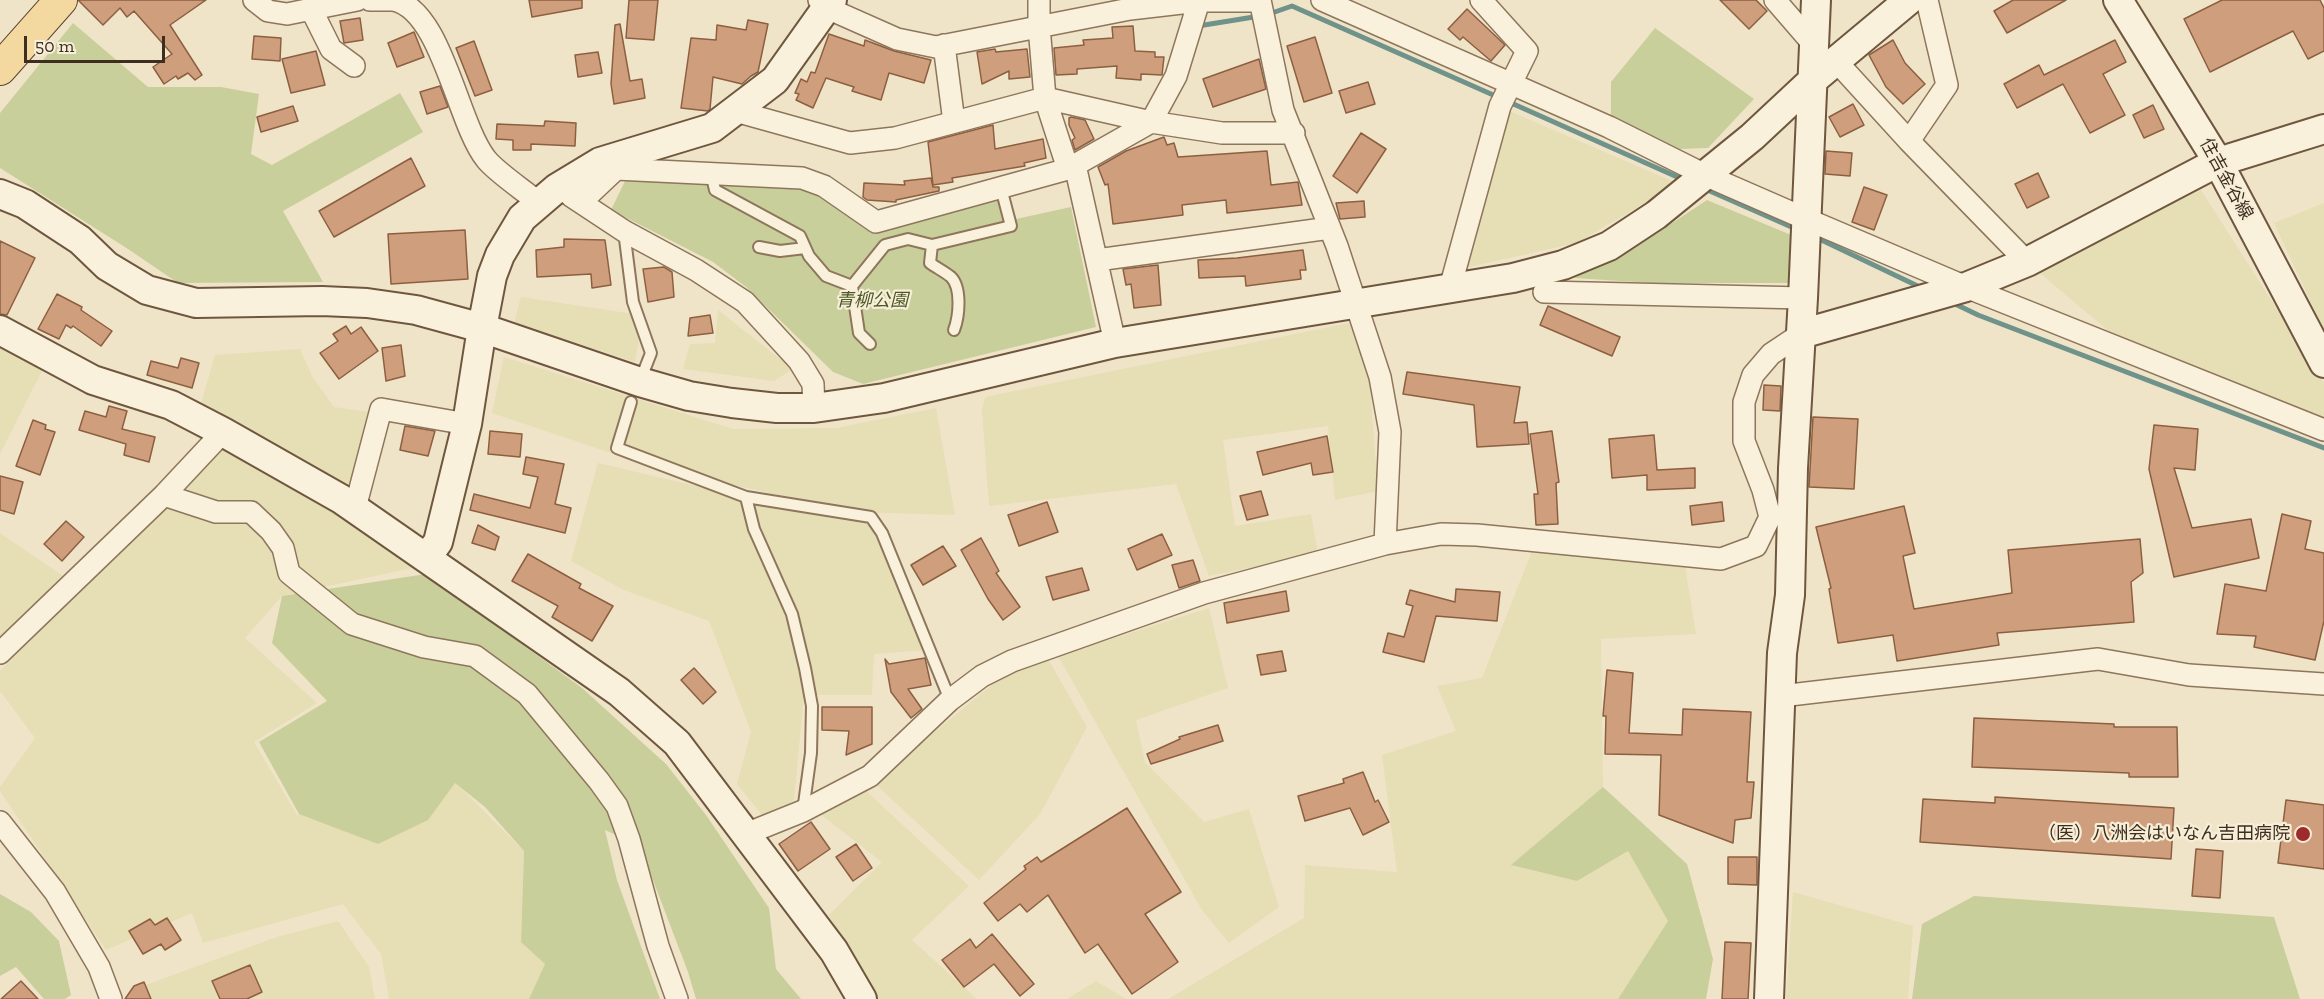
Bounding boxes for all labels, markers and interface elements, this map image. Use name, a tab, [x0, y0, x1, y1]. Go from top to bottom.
scale bar	[27, 24, 168, 62]
text: 50 m	[35, 35, 74, 57]
street label: 住吉金谷線	[2195, 134, 2257, 224]
park label: 青柳公園	[836, 290, 908, 312]
place label: （医）八洲会はいなん吉田病院	[2038, 823, 2290, 845]
marker: （医）八洲会はいなん吉田病院	[2294, 825, 2312, 843]

